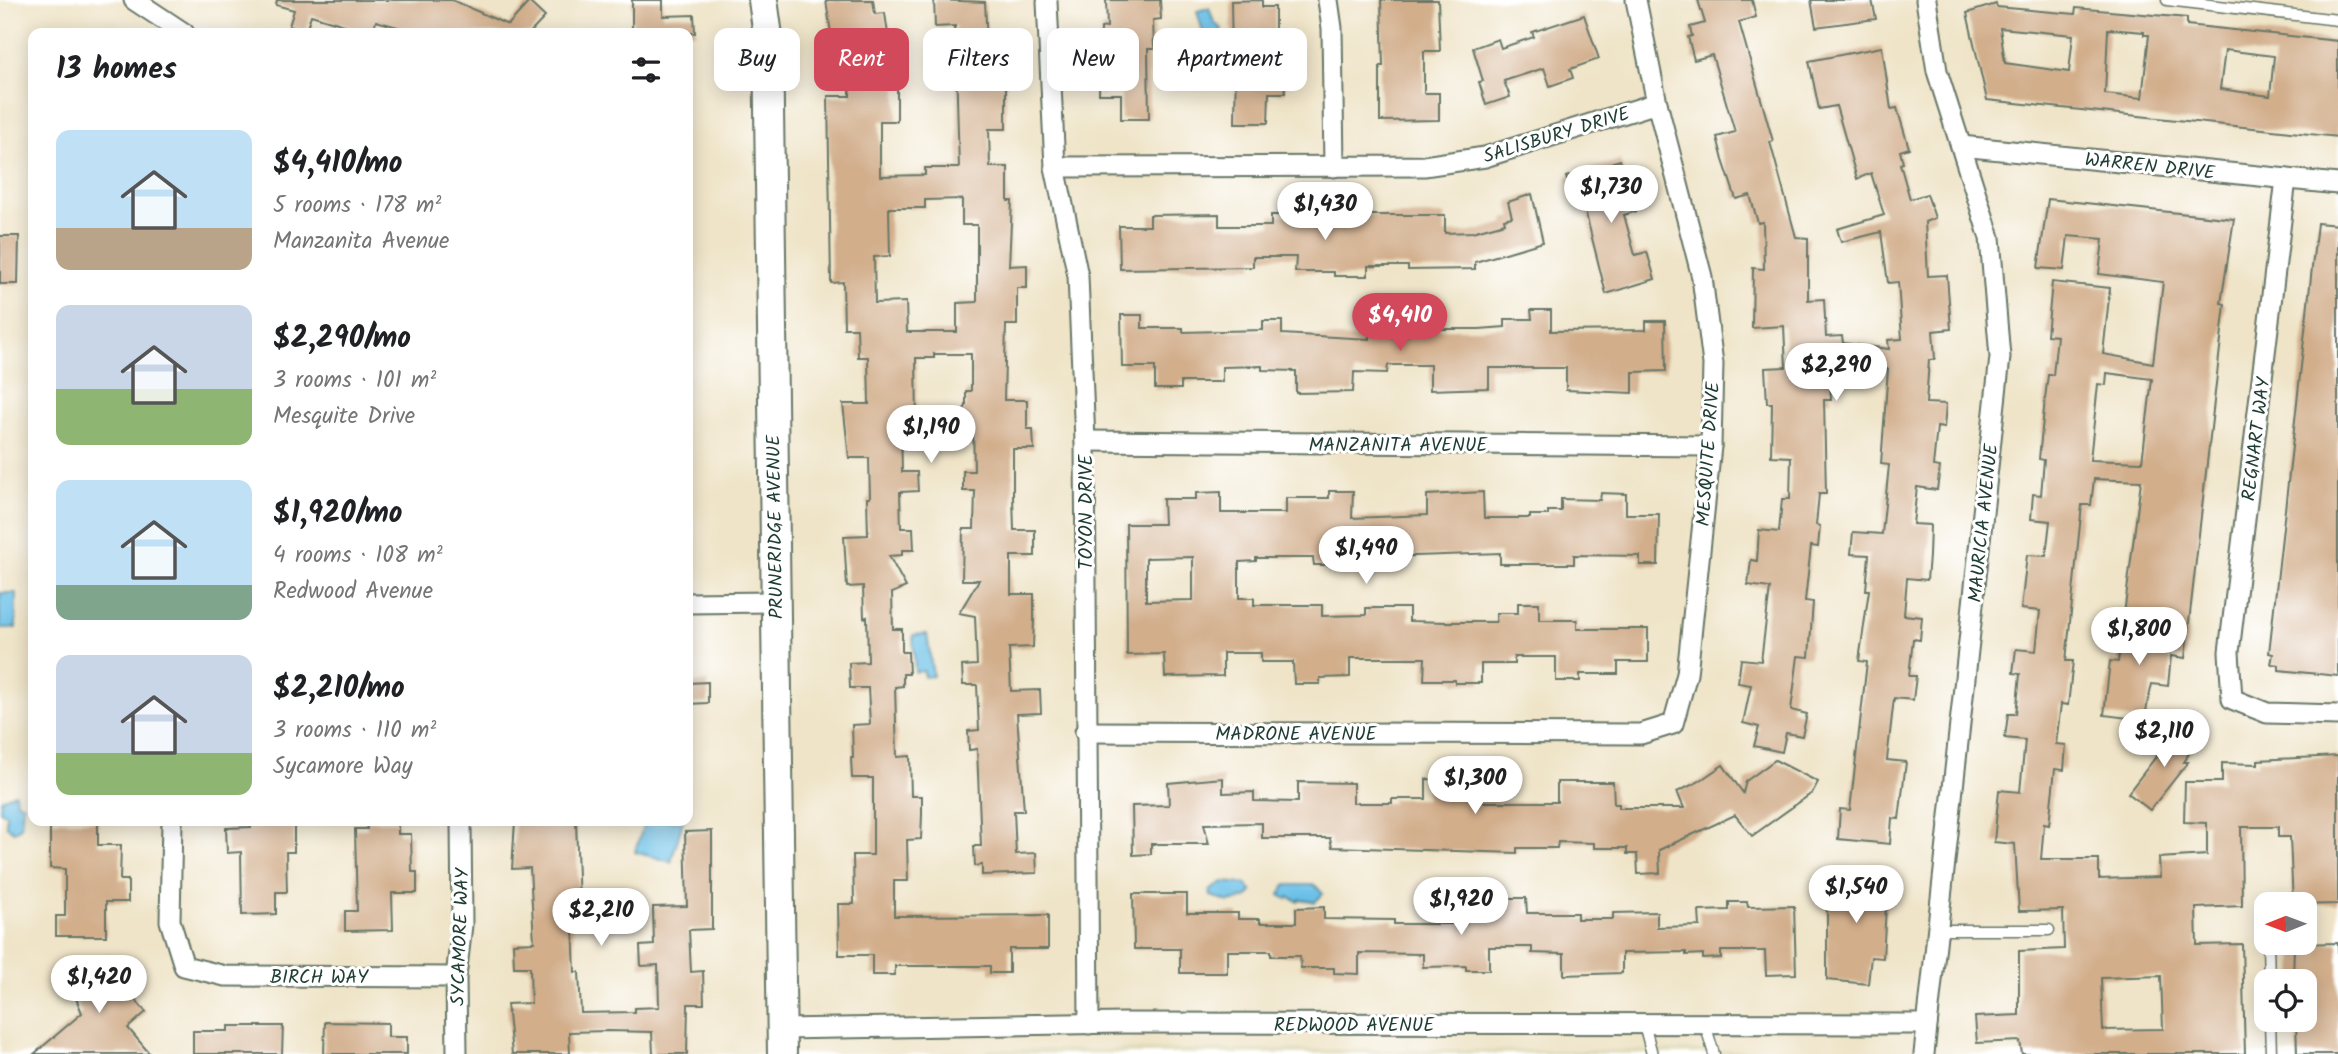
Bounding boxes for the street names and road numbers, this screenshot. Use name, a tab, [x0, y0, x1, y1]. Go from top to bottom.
street label: SALISBURY DRIVE	[1480, 99, 1634, 172]
street label: WARREN DRIVE	[2083, 145, 2217, 189]
street label: REGNART WAY	[2235, 375, 2280, 503]
street label: MESQUITE DRIVE	[1689, 380, 1729, 528]
street label: MANZANITA AVENUE	[1309, 431, 1488, 461]
street label: PRUNERIDGE AVENUE	[759, 434, 793, 619]
street label: MAURICIA AVENUE	[1961, 441, 2007, 604]
street label: TOYON DRIVE	[1072, 453, 1102, 570]
street label: MADRONE AVENUE	[1215, 720, 1378, 750]
street label: SYCAMORE WAY	[444, 867, 478, 1006]
street label: BIRCH WAY	[270, 963, 369, 993]
street label: REDWOOD AVENUE	[1274, 1011, 1435, 1041]

